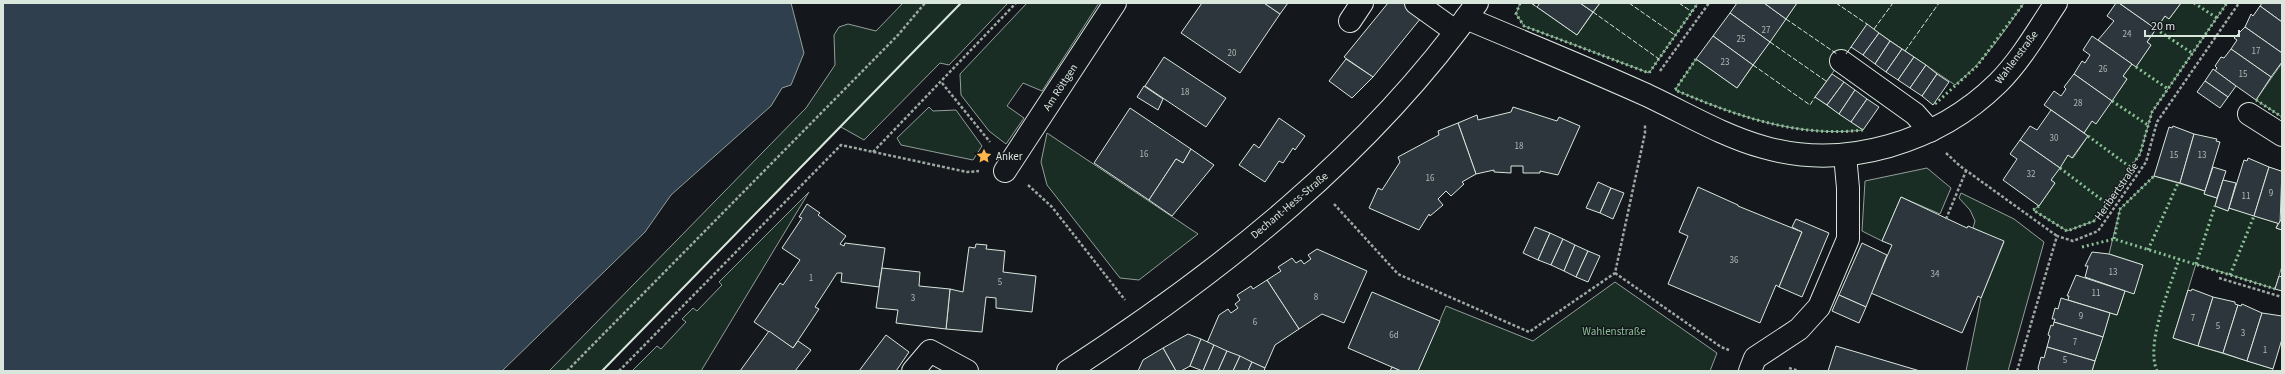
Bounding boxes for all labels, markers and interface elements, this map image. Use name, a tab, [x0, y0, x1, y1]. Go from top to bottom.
scale bar	[2145, 12, 2239, 38]
text: 20 m	[2151, 18, 2175, 35]
house number: 27	[1762, 24, 1771, 37]
street label: Wahlenstraße	[1991, 27, 2042, 87]
house number: 24	[2123, 28, 2132, 41]
house number: 25	[1737, 33, 1746, 46]
house number: 17	[2252, 45, 2261, 58]
house number: 20	[1228, 47, 1237, 60]
house number: 23	[1721, 56, 1730, 69]
street label: Am Röttgen	[1040, 61, 1081, 114]
house number: 26	[2099, 63, 2108, 76]
house number: 15	[2239, 68, 2248, 81]
house number: 18	[1181, 86, 1190, 99]
house number: 28	[2074, 97, 2083, 110]
house number: 30	[2050, 132, 2059, 145]
house number: 18	[1515, 140, 1524, 153]
place icon: Anker	[975, 147, 993, 165]
house number: 16	[1140, 148, 1149, 161]
place label: Anker	[996, 149, 1023, 164]
house number: 15	[2170, 149, 2179, 162]
house number: 13	[2198, 149, 2207, 162]
street label: Heribertstraße	[2091, 159, 2142, 223]
street label: Dechant-Hess-Straße	[1247, 168, 1332, 242]
house number: 32	[2027, 168, 2036, 181]
house number: 16	[1426, 172, 1435, 185]
house number: 9	[2269, 187, 2274, 200]
house number: 11	[2242, 190, 2250, 203]
house number: 36	[1730, 254, 1739, 267]
house number: 13	[2109, 266, 2118, 279]
house number: 34	[1931, 268, 1940, 281]
house number: 1	[809, 272, 813, 285]
house number: 5	[998, 276, 1003, 289]
house number: 11	[2092, 287, 2100, 300]
house number: 8	[1314, 291, 1319, 304]
house number: 3	[911, 292, 916, 305]
house number: 9	[2079, 310, 2084, 323]
house number: 7	[2191, 312, 2196, 325]
house number: 6	[1253, 316, 1258, 329]
house number: 5	[2216, 320, 2221, 333]
park label: Wahlenstraße	[1582, 324, 1646, 339]
house number: 3	[2241, 327, 2246, 340]
house number: 6d	[1389, 329, 1399, 342]
house number: 7	[2073, 336, 2078, 349]
house number: 1	[2263, 344, 2267, 357]
house number: 5	[2063, 354, 2068, 367]

